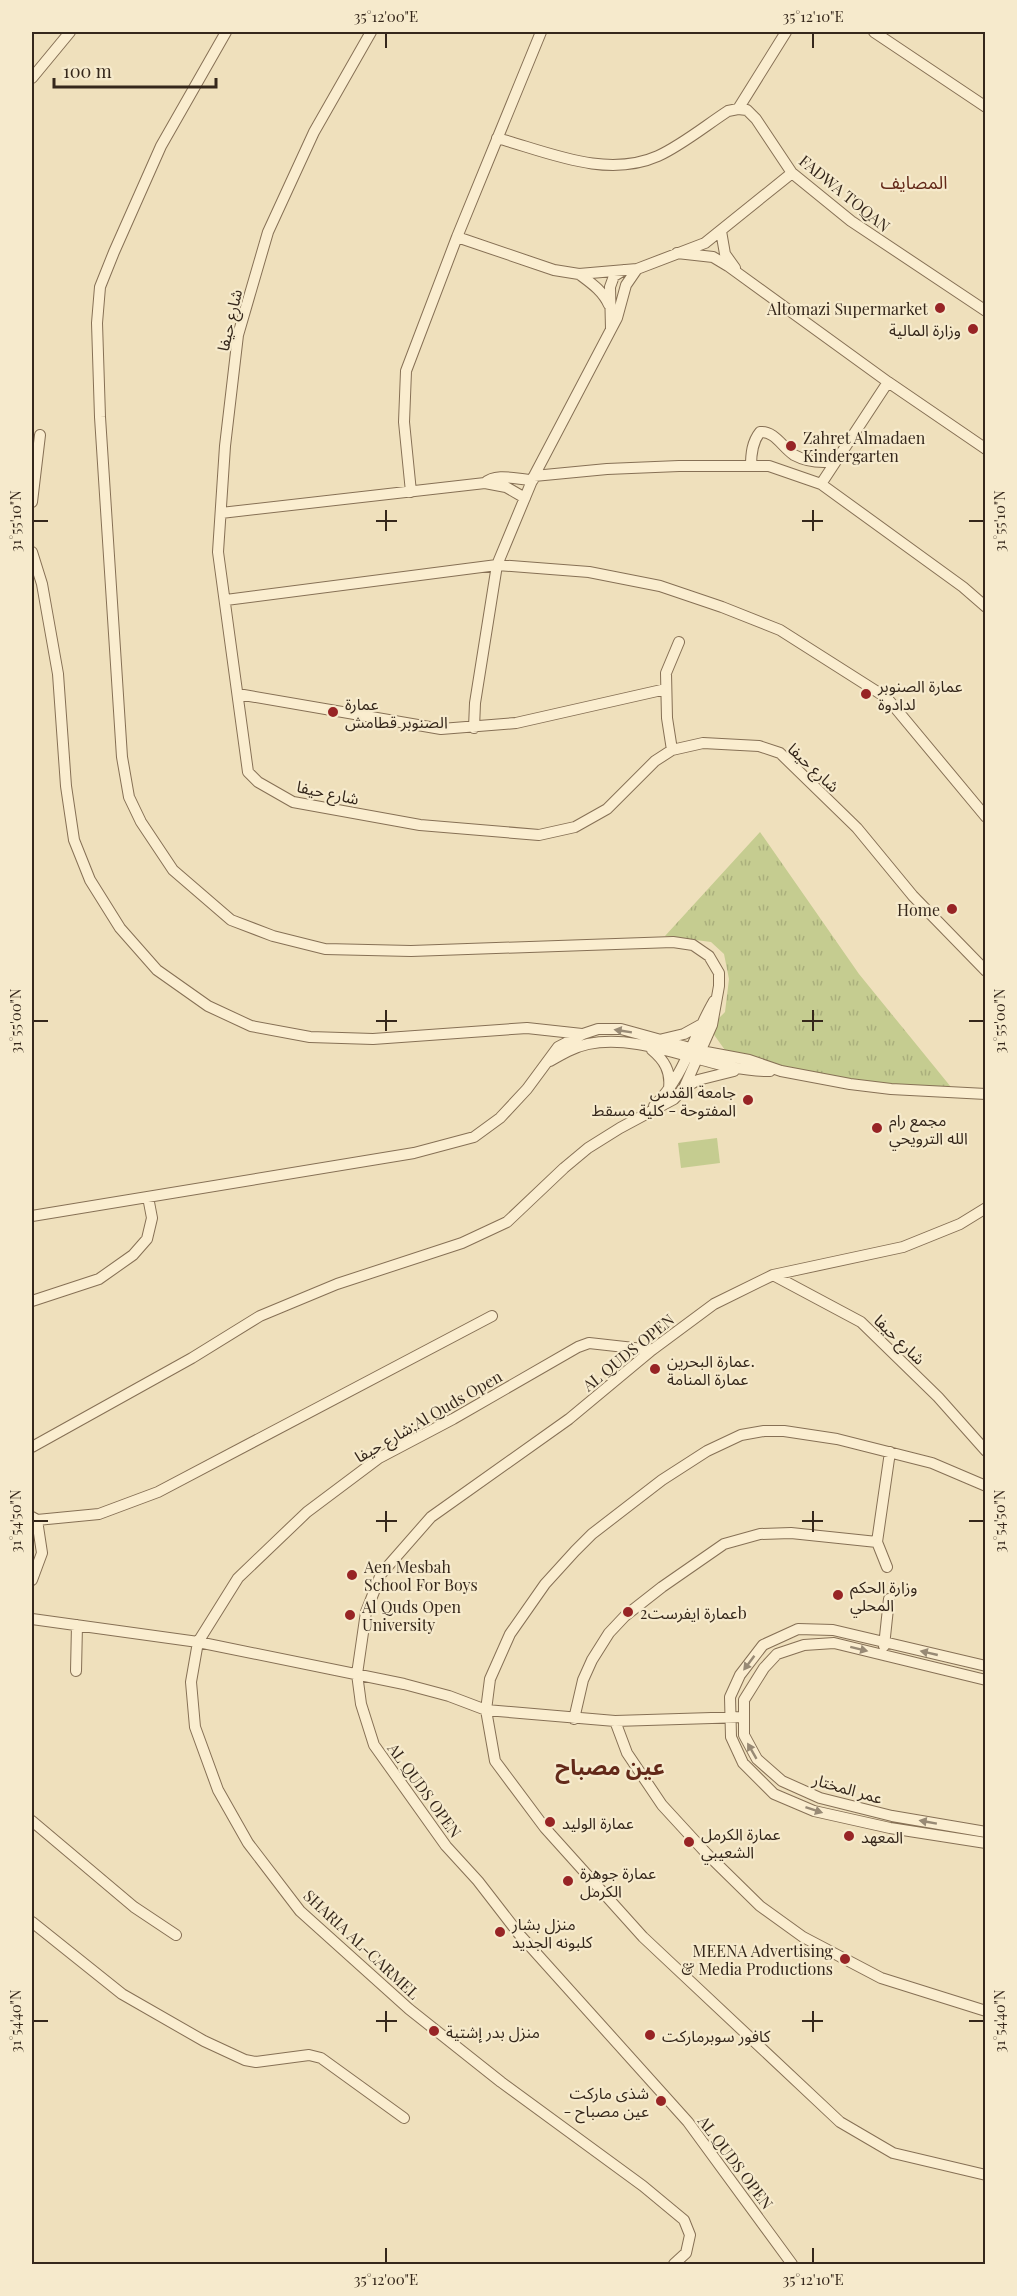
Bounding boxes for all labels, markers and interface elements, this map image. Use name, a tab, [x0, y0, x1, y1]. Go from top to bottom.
text: 35°12'00"E	[354, 6, 418, 26]
text: 35°12'10"E	[782, 6, 844, 26]
scale bar	[54, 51, 216, 89]
text: 100 m	[63, 59, 112, 83]
street label: FADWA TOQAN	[795, 150, 895, 236]
district label: المصايف	[881, 170, 947, 194]
street label: شارع حيفا	[212, 287, 249, 354]
place label: Altomazi Supermarket	[766, 298, 928, 319]
marker: Altomazi Supermarket	[933, 301, 947, 315]
place label: وزارة المالية	[889, 319, 961, 340]
marker: وزارة المالية	[966, 322, 980, 336]
place label: Zahret Almadaen Kindergarten	[803, 427, 926, 466]
marker: Zahret Almadaen Kindergarten	[784, 439, 798, 453]
text: 31°55'10"N	[5, 490, 25, 552]
text: 31°55'10"N	[989, 490, 1009, 552]
place label: عمارة الصنوبر لدادوة	[877, 675, 962, 714]
marker: عمارة الصنوبر لدادوة	[859, 687, 873, 701]
place label: عمارة الصنوبر قطامش	[345, 693, 448, 732]
marker: عمارة الصنوبر قطامش	[326, 705, 340, 719]
street label: شارع حيفا	[782, 738, 844, 798]
street label: شارع حيفا	[294, 775, 361, 812]
place label: Home	[897, 899, 940, 920]
marker: Home	[945, 902, 959, 916]
text: 31°55'00"N	[5, 988, 25, 1054]
text: 31°55'00"N	[989, 988, 1009, 1054]
one-way arrow	[614, 1026, 633, 1035]
place label: جامعة القدس المفتوحة - كلية مسقط	[592, 1081, 736, 1120]
marker: جامعة القدس المفتوحة - كلية مسقط	[741, 1093, 755, 1107]
place label: مجمع رام الله الترويحي	[889, 1109, 968, 1150]
marker: مجمع رام الله الترويحي	[870, 1121, 884, 1135]
street label: AL QUDS OPEN	[577, 1309, 678, 1396]
street label: شارع حيفا	[868, 1310, 930, 1371]
place label: عمارة البحرين. عمارة المنامة	[667, 1350, 755, 1389]
marker: عمارة البحرين. عمارة المنامة	[648, 1362, 662, 1376]
street label: شارع حيفا;Al Quds Open	[351, 1365, 507, 1469]
text: 31°54'50"N	[5, 1489, 25, 1553]
text: 31°54'50"N	[989, 1489, 1009, 1553]
place label: Aen Mesbah School For Boys	[363, 1556, 478, 1595]
marker: Aen Mesbah School For Boys	[345, 1568, 359, 1582]
place label: وزارة الحكم المحلي	[850, 1576, 917, 1617]
marker: وزارة الحكم المحلي	[831, 1588, 845, 1602]
place label: Al Quds Open University	[361, 1596, 461, 1635]
place label: عمارة ايفرست2b	[640, 1602, 747, 1623]
marker: عمارة ايفرست2b	[621, 1605, 635, 1619]
marker: Al Quds Open University	[343, 1608, 357, 1622]
one-way arrow	[850, 1645, 869, 1654]
one-way arrow	[919, 1647, 938, 1657]
one-way arrow	[742, 1655, 755, 1671]
street label: AL QUDS OPEN	[383, 1738, 466, 1842]
one-way arrow	[747, 1743, 758, 1759]
district label: عين مصباح	[555, 1751, 665, 1784]
street label: عمر المختار	[810, 1768, 885, 1808]
one-way arrow	[805, 1806, 823, 1815]
place label: عمارة الوليد	[562, 1812, 634, 1833]
marker: عمارة الوليد	[543, 1815, 557, 1829]
one-way arrow	[918, 1817, 937, 1826]
place label: عمارة الكرمل الشعيبي	[701, 1823, 781, 1864]
place label: المعهد	[861, 1826, 903, 1847]
marker: المعهد	[842, 1829, 856, 1843]
marker: عمارة الكرمل الشعيبي	[682, 1835, 696, 1849]
place label: عمارة جوهرة الكرمل	[580, 1862, 656, 1901]
marker: عمارة جوهرة الكرمل	[561, 1874, 575, 1888]
street label: SHARIA AL-CARMEL	[300, 1885, 424, 2003]
place label: منزل بشار كلبونه الجديد	[511, 1913, 593, 1952]
marker: منزل بشار كلبونه الجديد	[493, 1925, 507, 1939]
place label: MEENA Advertising & Media Productions	[681, 1940, 834, 1979]
marker: MEENA Advertising & Media Productions	[838, 1952, 852, 1966]
text: 31°54'40"N	[5, 1989, 25, 2053]
text: 31°54'40"N	[989, 1989, 1009, 2053]
place label: منزل بدر إشتية	[446, 2021, 540, 2043]
marker: منزل بدر إشتية	[427, 2024, 441, 2038]
place label: كافور سوبرماركت	[662, 2025, 771, 2046]
marker: كافور سوبرماركت	[643, 2028, 657, 2042]
place label: شذى ماركت - عين مصباح	[563, 2082, 649, 2124]
marker: شذى ماركت - عين مصباح	[654, 2094, 668, 2108]
street label: AL QUDS OPEN	[693, 2110, 778, 2213]
text: 35°12'00"E	[354, 2269, 418, 2289]
text: 35°12'10"E	[782, 2269, 844, 2289]

